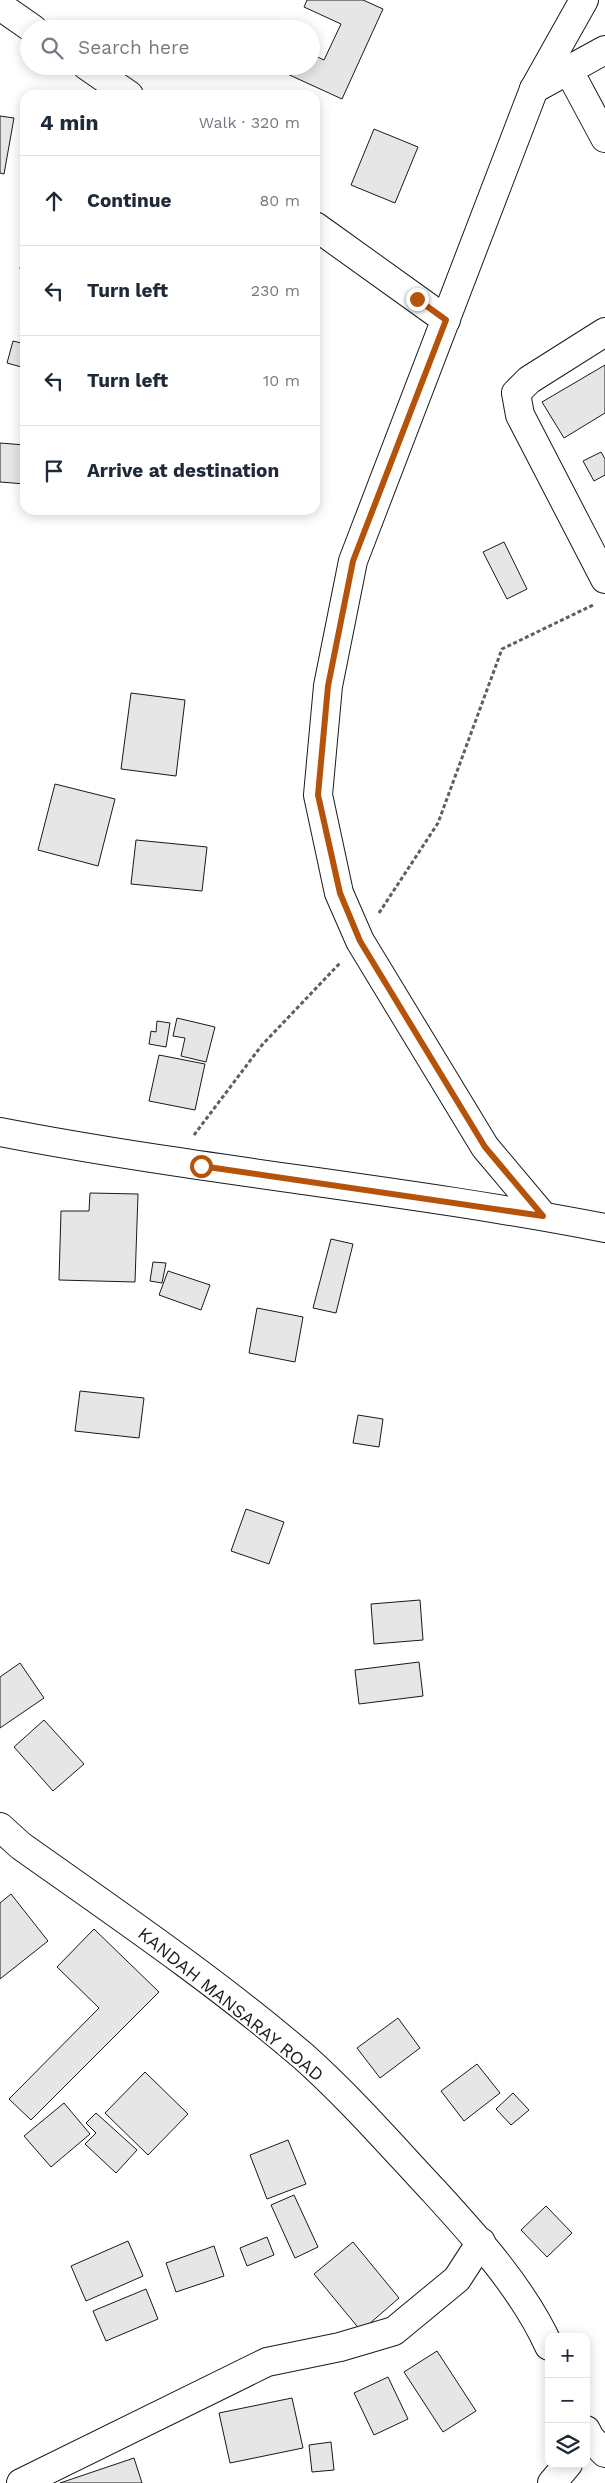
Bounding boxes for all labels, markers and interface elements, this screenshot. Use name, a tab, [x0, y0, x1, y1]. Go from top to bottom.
search box	[20, 20, 320, 75]
icon: search	[38, 34, 66, 62]
text: Search here	[78, 36, 189, 59]
text: 4 min	[40, 110, 98, 135]
text: Walk · 320 m	[199, 113, 300, 132]
icon: ahead	[40, 187, 68, 215]
text: Continue	[87, 189, 171, 212]
text: 80 m	[259, 191, 300, 210]
icon: left	[40, 277, 68, 305]
text: Turn left	[87, 279, 168, 302]
text: 230 m	[251, 281, 300, 300]
route end	[406, 288, 429, 311]
icon: left	[40, 367, 68, 395]
text: Turn left	[87, 369, 168, 392]
text: 10 m	[263, 371, 300, 390]
icon: arrive	[40, 457, 68, 485]
text: Arrive at destination	[87, 459, 279, 482]
route start	[190, 1155, 213, 1178]
street label: KANDAH MANSARAY ROAD	[134, 1923, 328, 2085]
map controls	[545, 2333, 590, 2468]
button: +	[545, 2333, 590, 2378]
button: −	[545, 2378, 590, 2423]
button: layers	[545, 2423, 590, 2468]

